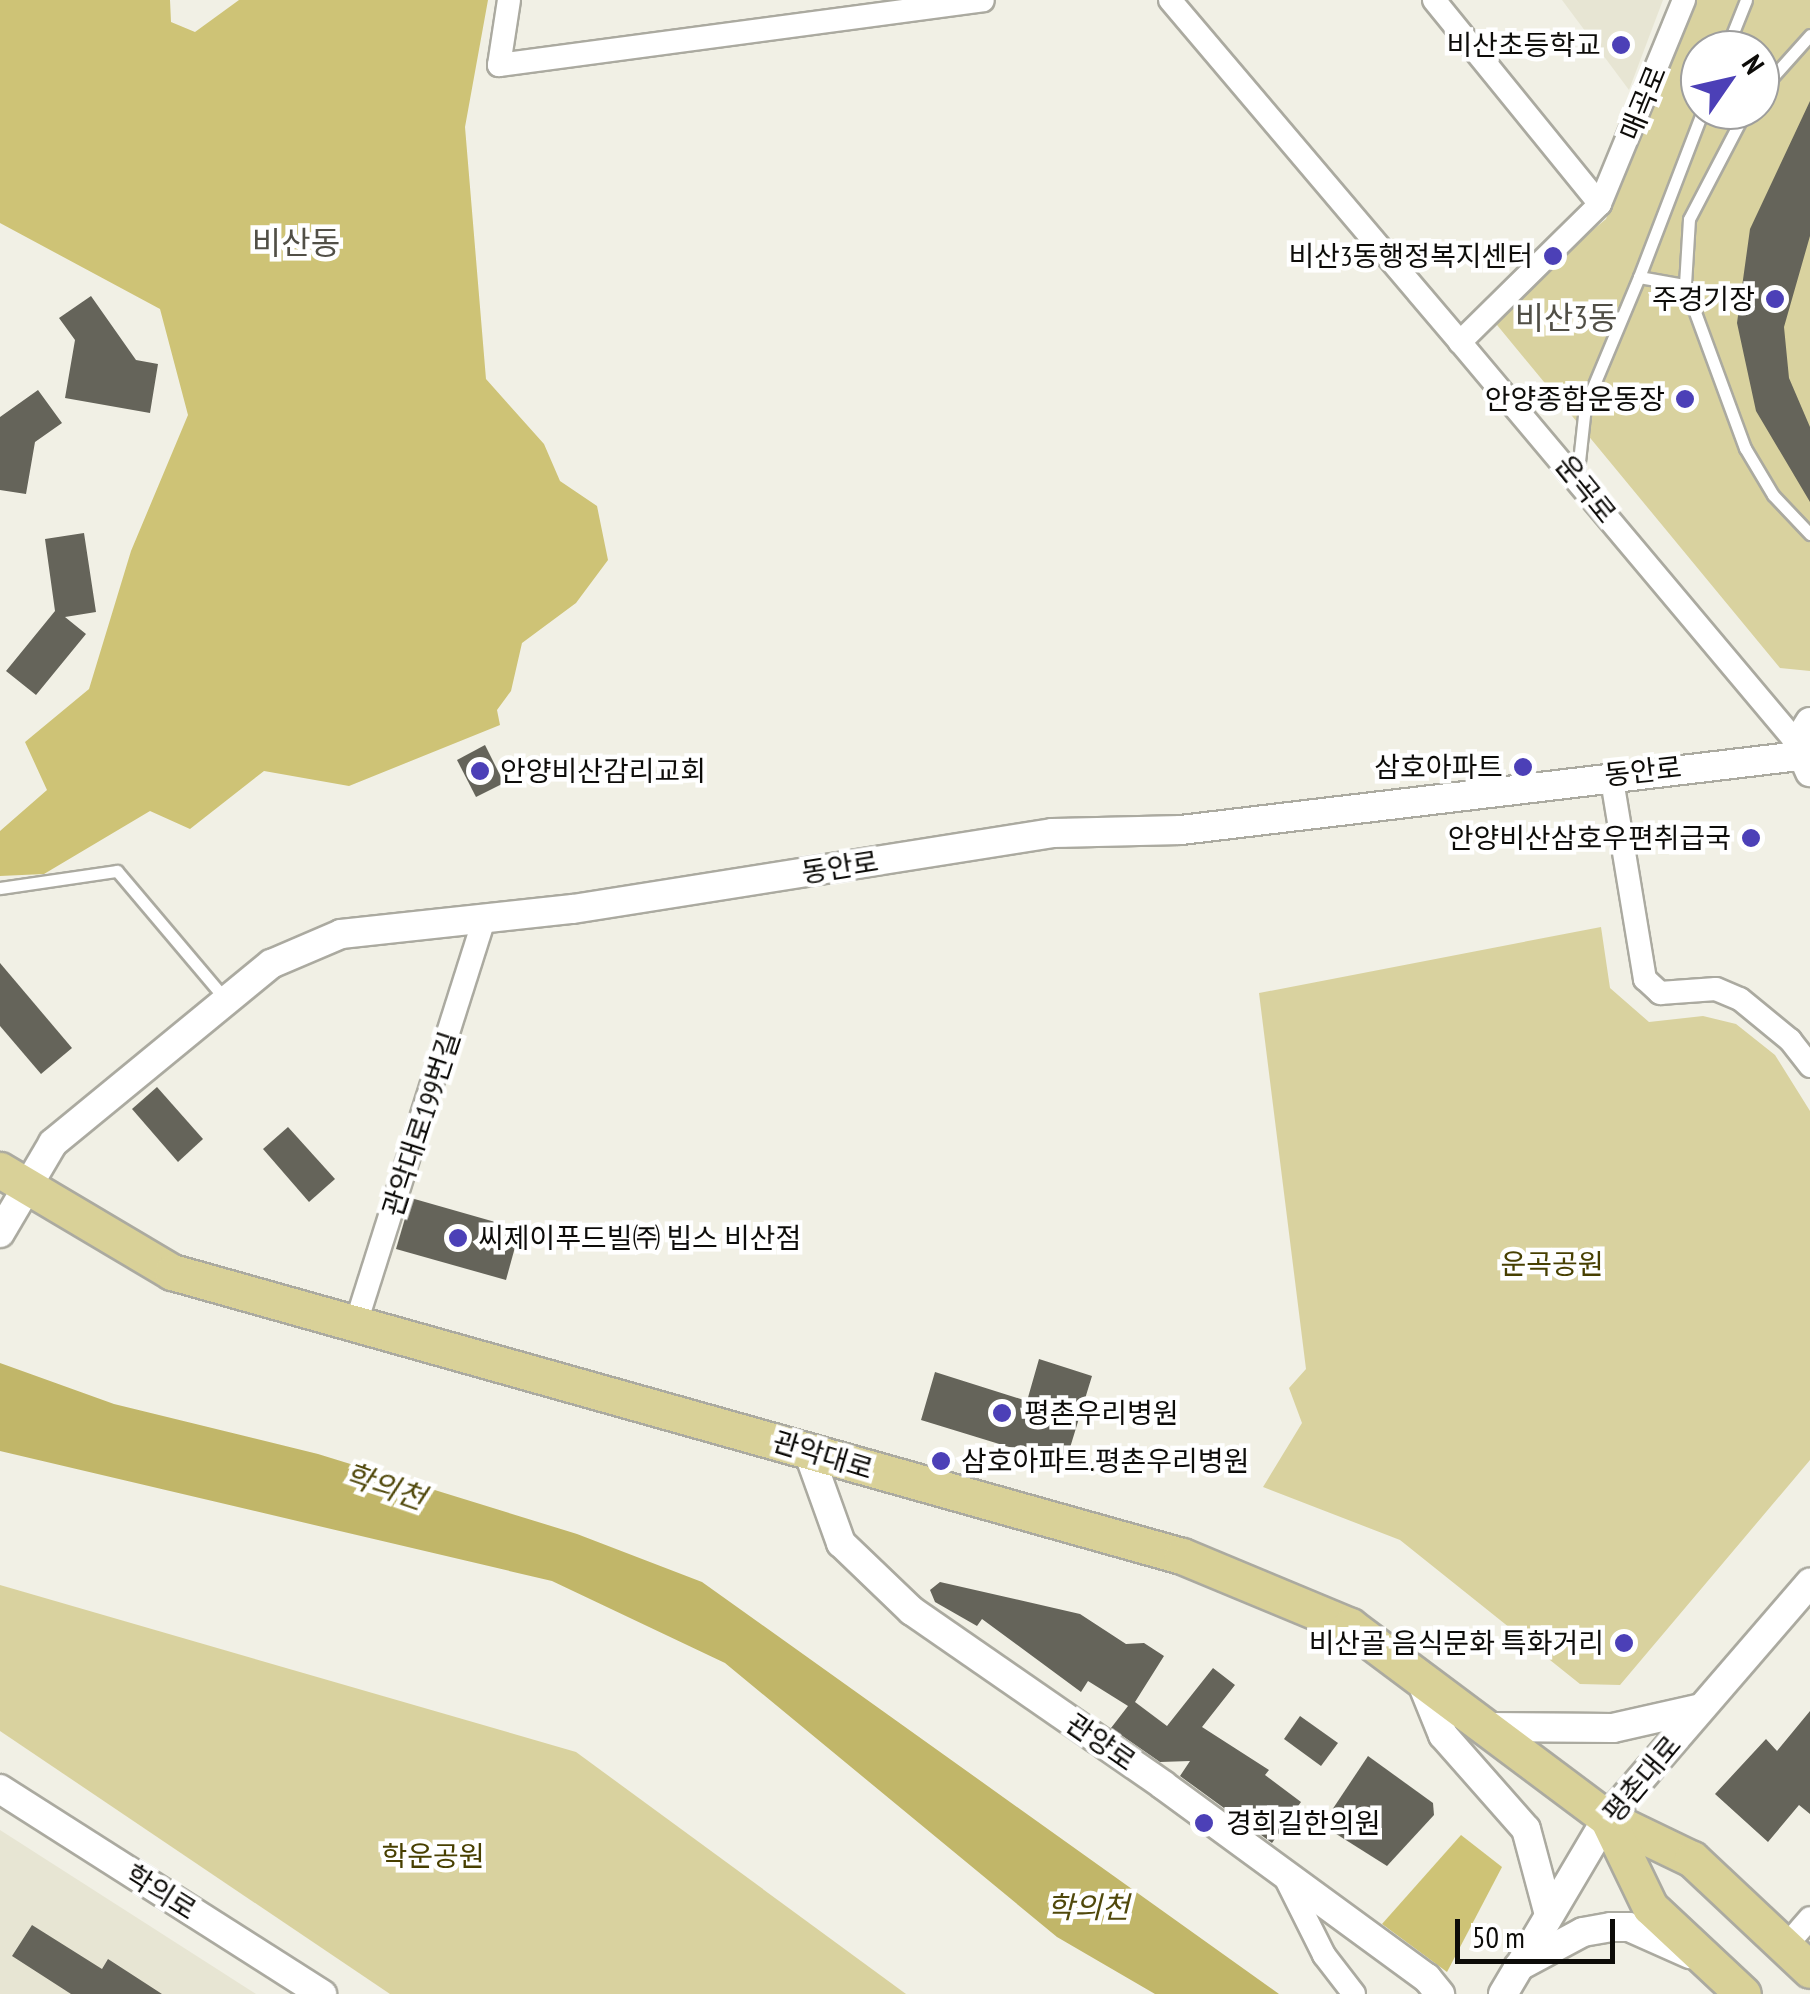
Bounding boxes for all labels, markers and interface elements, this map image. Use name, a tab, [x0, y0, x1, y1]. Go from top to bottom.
place label: 비산초등학교	[1446, 28, 1601, 62]
north arrow	[1680, 30, 1780, 130]
marker: 비산초등학교	[1610, 34, 1632, 56]
text: N	[1734, 47, 1773, 81]
street label: 매곡로	[1613, 61, 1673, 145]
district label: 비산동	[252, 223, 340, 261]
place label: 비산3동행정복지센터	[1289, 239, 1533, 273]
marker: 비산3동행정복지센터	[1542, 245, 1564, 267]
place label: 주경기장	[1652, 282, 1755, 316]
marker: 주경기장	[1764, 288, 1786, 310]
district label: 비산3동	[1515, 298, 1617, 336]
place label: 안양종합운동장	[1485, 382, 1665, 416]
marker: 안양종합운동장	[1674, 388, 1696, 410]
street label: 운곡로	[1549, 448, 1623, 530]
place label: 삼호아파트	[1374, 750, 1503, 784]
street label: 동안로	[1603, 750, 1683, 792]
place label: 안양비산감리교회	[500, 754, 706, 788]
marker: 삼호아파트	[1512, 756, 1534, 778]
marker: 안양비산감리교회	[469, 760, 491, 782]
place label: 안양비산삼호우편취급국	[1448, 821, 1731, 855]
marker: 안양비산삼호우편취급국	[1740, 827, 1762, 849]
street label: 동안로	[799, 844, 881, 890]
street label: 관악대로199번길	[375, 1027, 467, 1221]
place label: 씨제이푸드빌㈜ 빕스 비산점	[478, 1221, 801, 1255]
marker: 씨제이푸드빌㈜ 빕스 비산점	[447, 1227, 469, 1249]
park label: 운곡공원	[1500, 1247, 1604, 1281]
place label: 평촌우리병원	[1024, 1396, 1179, 1430]
marker: 평촌우리병원	[989, 1400, 1015, 1426]
street label: 관악대로	[769, 1424, 877, 1486]
place label: 삼호아파트.평촌우리병원	[961, 1444, 1249, 1478]
marker: 삼호아파트.평촌우리병원	[930, 1450, 952, 1472]
water label: 학의천	[340, 1456, 430, 1516]
place label: 비산골 음식문화 특화거리	[1309, 1626, 1604, 1660]
marker: 비산골 음식문화 특화거리	[1613, 1632, 1635, 1654]
street label: 관양로	[1060, 1706, 1142, 1778]
street label: 평촌대로	[1596, 1729, 1688, 1829]
place label: 경희길한의원	[1226, 1806, 1381, 1840]
marker: 경희길한의원	[1191, 1810, 1217, 1836]
park label: 학운공원	[381, 1839, 485, 1873]
street label: 학의로	[119, 1857, 203, 1927]
water label: 학의천	[1047, 1889, 1129, 1925]
scale bar	[1460, 1899, 1620, 1961]
text: 50 m	[1472, 1917, 1525, 1956]

